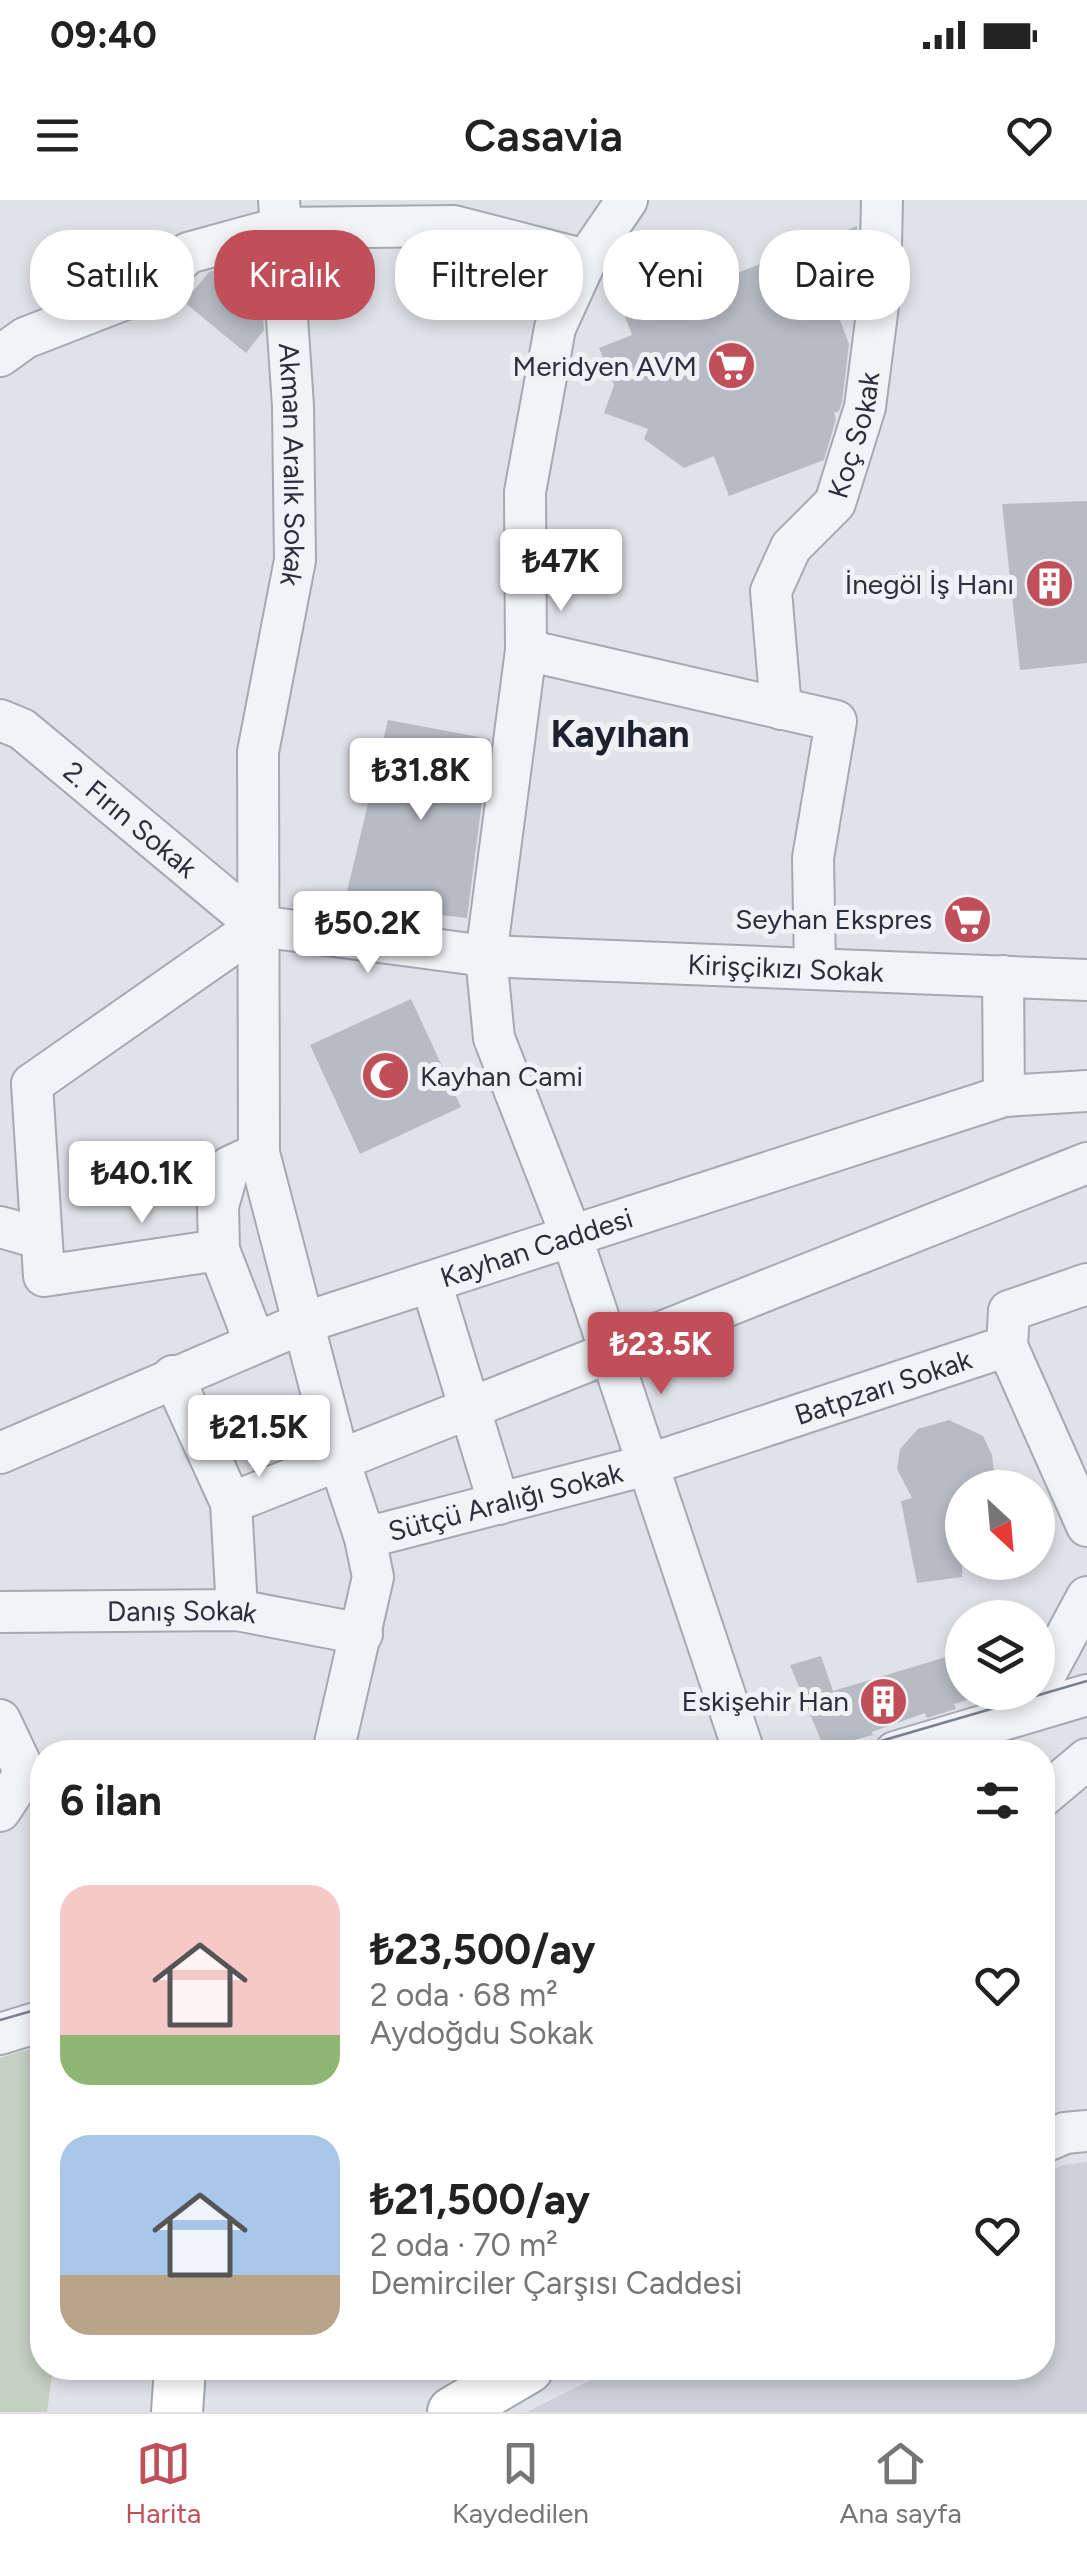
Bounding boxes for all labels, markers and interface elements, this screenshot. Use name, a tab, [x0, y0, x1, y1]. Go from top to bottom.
text: 09:40	[50, 12, 157, 58]
icon: menu	[30, 108, 85, 163]
text: Casavia	[464, 108, 623, 162]
icon: heart	[1002, 108, 1057, 163]
chip: Satılık	[30, 230, 194, 320]
chip: Kiralık	[214, 230, 375, 320]
chip: Filtreler	[395, 230, 583, 320]
chip: Yeni	[603, 230, 739, 320]
chip: Daire	[759, 230, 910, 320]
supermarket icon: Meridyen AVM	[706, 340, 758, 392]
street label: Akman Aralık Sokak	[272, 342, 312, 590]
place label: Meridyen AVM	[513, 349, 697, 383]
street label: Koç Sokak	[821, 369, 886, 502]
pin: ₺47K	[502, 529, 620, 614]
text: ₺47K	[522, 542, 600, 580]
building icon: İnegöl İş Hanı	[1023, 558, 1075, 610]
place label: İnegöl İş Hanı	[845, 567, 1014, 601]
district label: Kayıhan	[550, 711, 690, 757]
pin: ₺31.8K	[340, 738, 502, 823]
text: ₺31.8K	[372, 751, 470, 789]
street label: 2. Fırın Sokak	[57, 754, 204, 885]
pin: ₺50.2K	[287, 891, 449, 976]
supermarket icon: Seyhan Ekspres	[941, 893, 993, 945]
place label: Seyhan Ekspres	[735, 902, 932, 936]
text: ₺50.2K	[315, 904, 421, 942]
street label: Kirişçikızı Sokak	[687, 947, 885, 989]
mosque icon: Kayhan Cami	[359, 1050, 411, 1102]
place label: Kayhan Cami	[420, 1059, 583, 1093]
pin: ₺40.1K	[61, 1141, 223, 1226]
text: ₺40.1K	[91, 1154, 193, 1192]
street label: Kayhan Caddesi	[436, 1200, 637, 1294]
pin: ₺23.5K	[580, 1312, 742, 1397]
text: ₺23.5K	[610, 1325, 712, 1363]
street label: Batpzarı Sokak	[790, 1342, 976, 1432]
pin: ₺21.5K	[178, 1395, 340, 1480]
text: ₺21.5K	[210, 1408, 308, 1446]
street label: Sütçü Aralığı Sokak	[385, 1455, 627, 1548]
north arrow	[945, 1470, 1055, 1580]
map controls	[945, 1470, 1055, 1710]
street label: Danış Sokak	[107, 1593, 260, 1631]
button: layers	[945, 1600, 1055, 1710]
building icon: Eskişehir Han	[858, 1675, 910, 1727]
place label: Eskişehir Han	[681, 1684, 849, 1718]
icon: filters	[970, 1773, 1025, 1828]
text: 6 ilan	[60, 1775, 162, 1826]
text: ₺23,500/ay	[370, 1924, 595, 1975]
icon: home	[140, 1925, 260, 2045]
icon: heart	[970, 1958, 1025, 2013]
text: 2 oda · 68 m²	[370, 1976, 558, 2014]
text: Aydoğdu Sokak	[370, 2014, 594, 2052]
text: ₺21,500/ay	[370, 2174, 590, 2225]
icon: home	[140, 2175, 260, 2295]
icon: heart	[970, 2208, 1025, 2263]
text: 2 oda · 70 m²	[370, 2226, 558, 2264]
text: Demirciler Çarşısı Caddesi	[370, 2264, 743, 2302]
tab: Harita	[125, 2436, 201, 2530]
tab: Kaydedilen	[452, 2436, 589, 2530]
tab: Ana sayfa	[840, 2436, 962, 2530]

